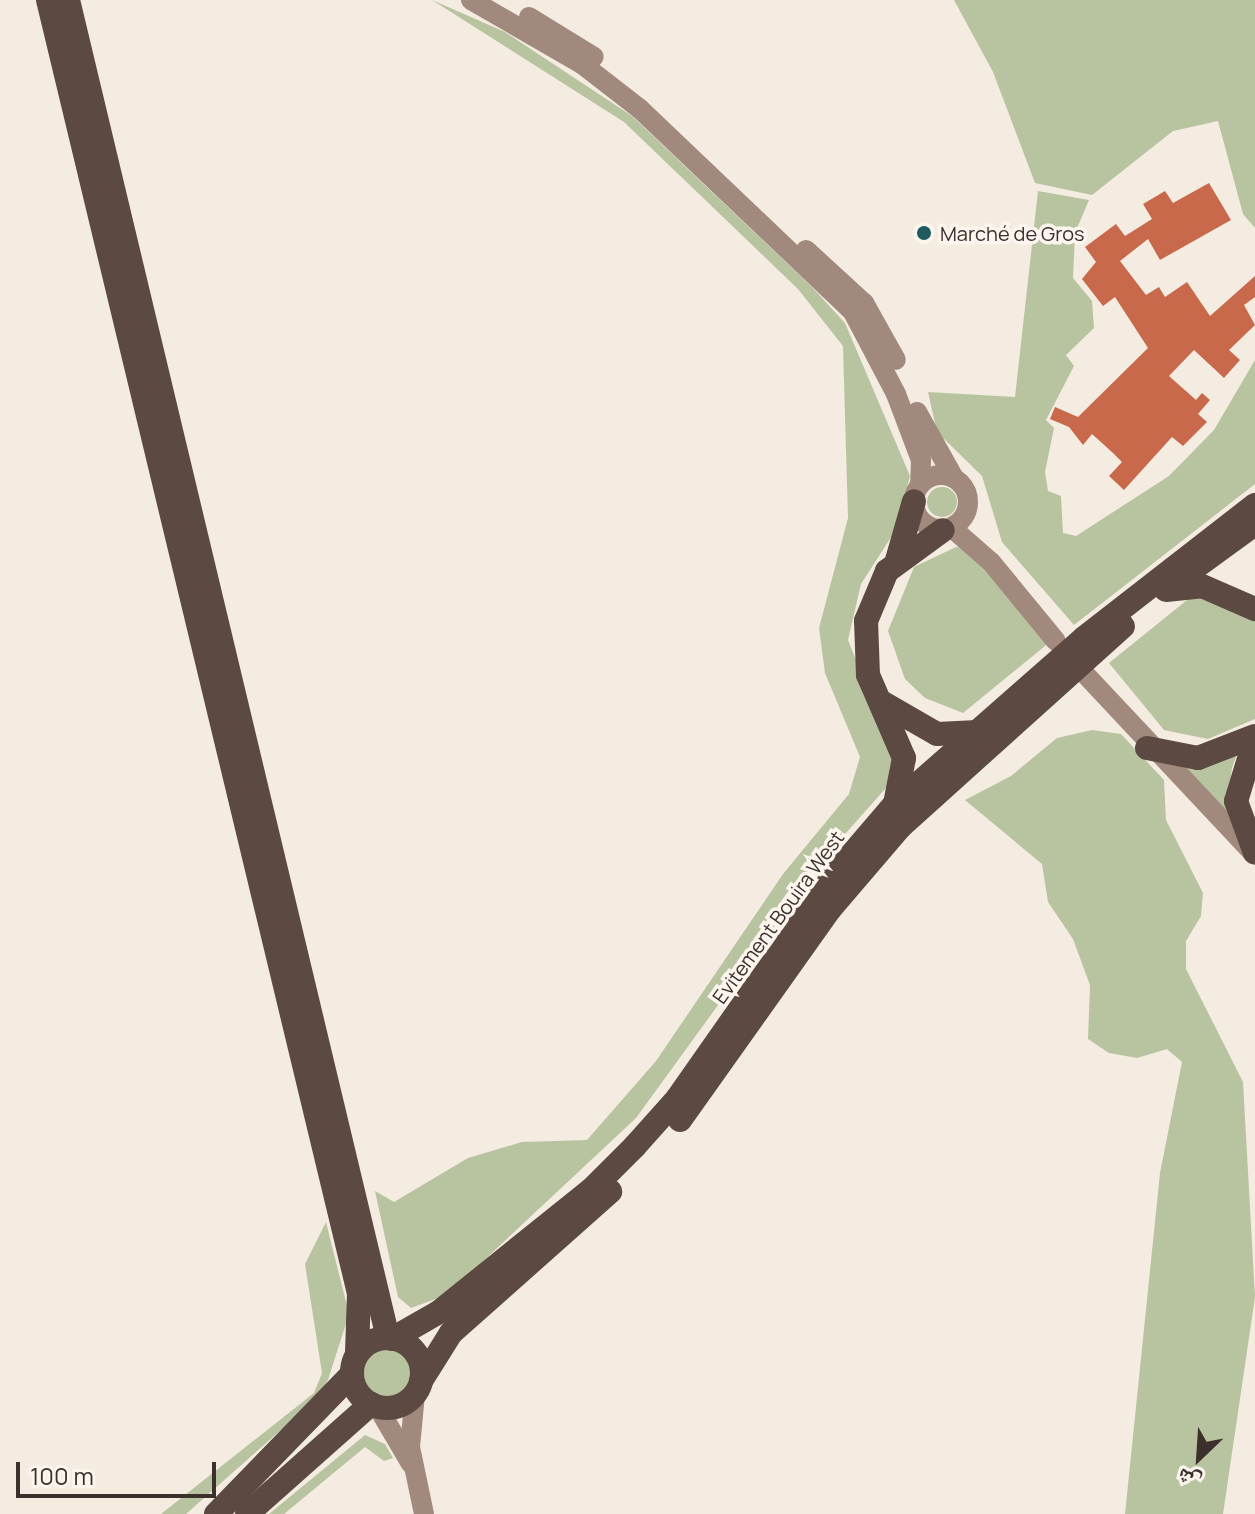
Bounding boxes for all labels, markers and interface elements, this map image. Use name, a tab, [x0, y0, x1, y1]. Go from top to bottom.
place label: Marché de Gros	[940, 221, 1084, 245]
marker: Marché de Gros	[915, 224, 933, 242]
street label: Evitement Bouira West	[707, 826, 849, 1008]
north arrow	[1159, 1418, 1239, 1498]
scale bar	[20, 1446, 220, 1496]
text: 100 m	[30, 1459, 94, 1492]
text: ش	[1172, 1461, 1206, 1498]

